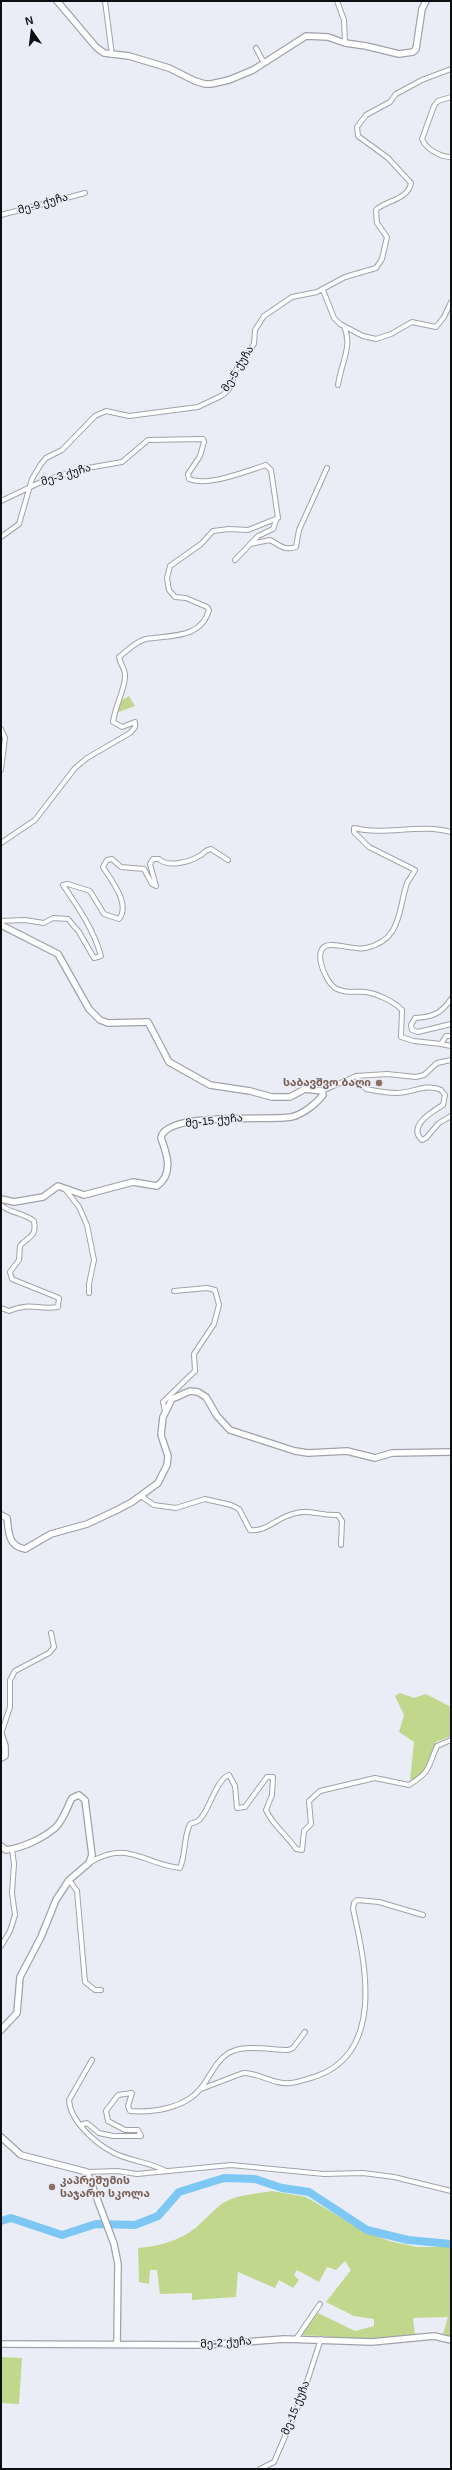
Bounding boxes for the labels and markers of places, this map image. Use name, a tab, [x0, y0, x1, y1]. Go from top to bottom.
place label: საბავშვო ბაღი	[283, 1076, 371, 1090]
marker: საბავშვო ბაღი	[374, 1078, 384, 1088]
place label: კაპრეშუმის საჯარო სკოლა	[60, 2174, 150, 2200]
marker: კაპრეშუმის საჯარო სკოლა	[47, 2182, 57, 2192]

